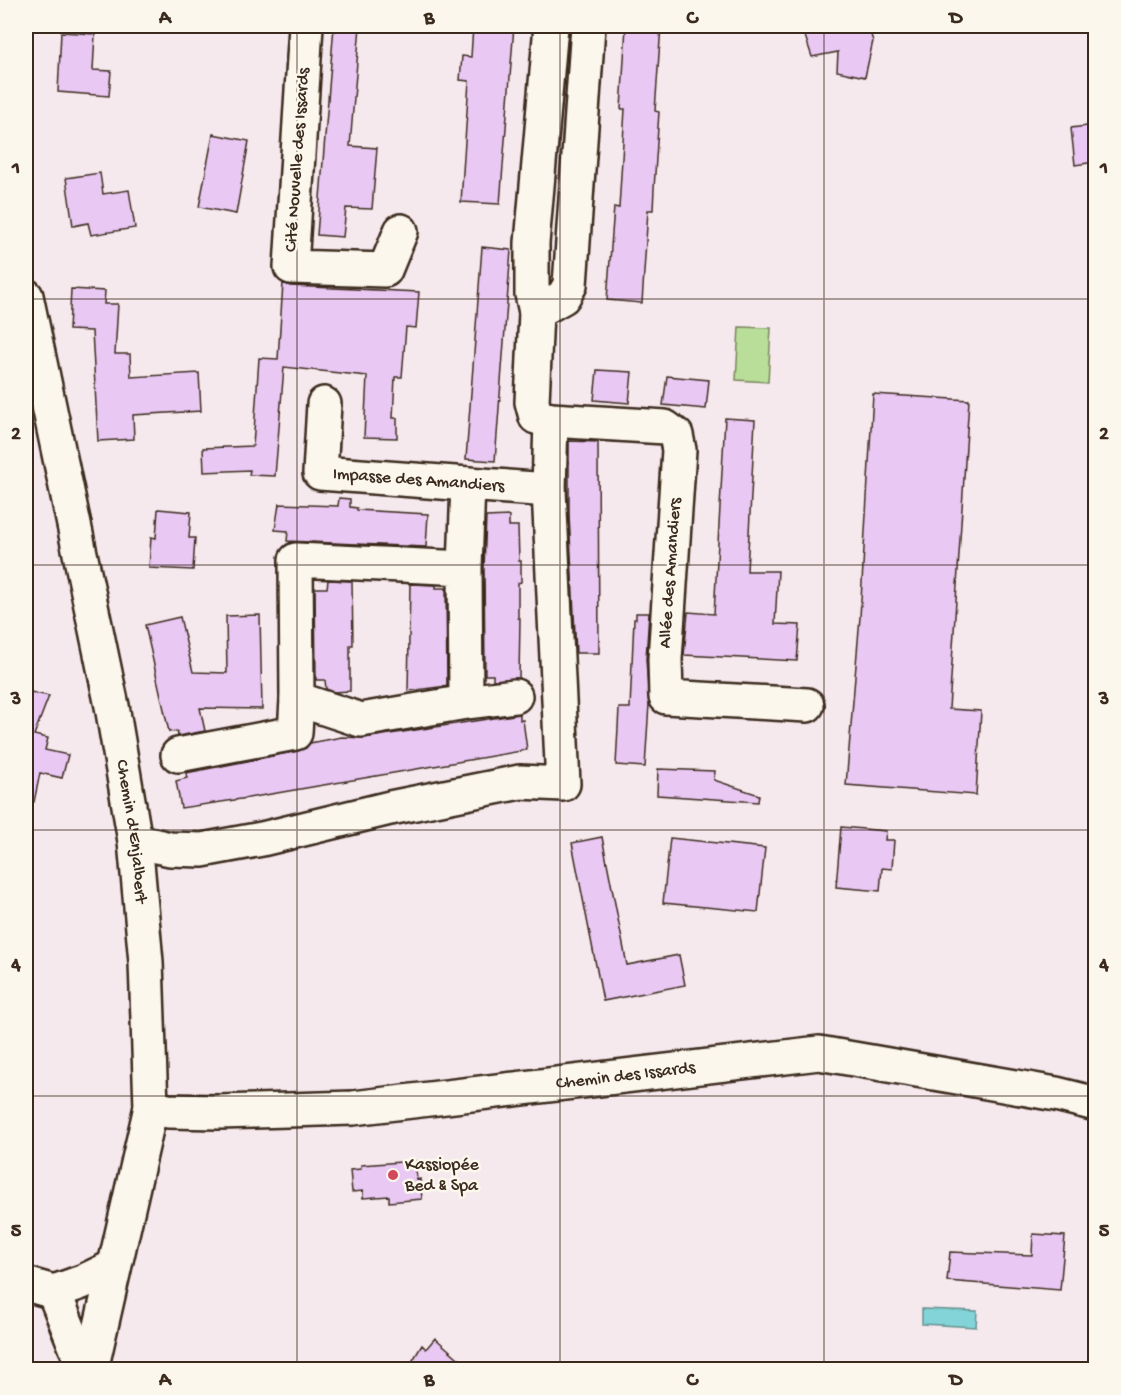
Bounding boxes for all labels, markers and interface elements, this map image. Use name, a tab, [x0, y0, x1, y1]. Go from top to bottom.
text: A	[158, 8, 173, 31]
text: B	[423, 8, 435, 31]
text: C	[686, 8, 700, 31]
text: D	[947, 8, 963, 31]
street label: Cité Nouvelle des Issards	[281, 66, 315, 253]
text: 1	[11, 158, 20, 181]
text: 1	[1099, 158, 1108, 181]
text: 2	[11, 424, 21, 447]
text: 2	[1099, 424, 1109, 447]
street label: Impasse des Amandiers	[332, 463, 507, 497]
street label: Allée des Amandiers	[655, 496, 687, 649]
text: 3	[10, 689, 21, 712]
text: 3	[1098, 689, 1109, 712]
street label: Chemin d'Enjalbert	[111, 758, 151, 906]
text: 4	[10, 955, 21, 978]
text: 4	[1098, 955, 1109, 978]
street label: Chemin des Issards	[555, 1057, 698, 1094]
place label: Kassiopée Bed & Spa	[404, 1155, 480, 1197]
marker: Kassiopée Bed & Spa	[386, 1168, 400, 1182]
text: 5	[11, 1221, 22, 1244]
text: 5	[1099, 1221, 1110, 1244]
text: A	[158, 1370, 173, 1393]
text: B	[423, 1370, 435, 1393]
text: C	[686, 1370, 700, 1393]
text: D	[947, 1370, 963, 1393]

